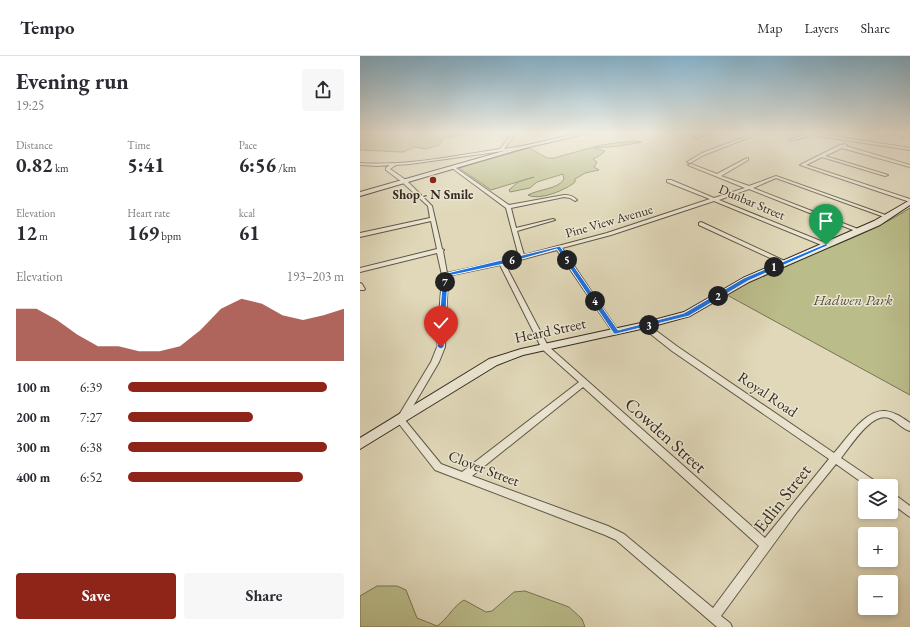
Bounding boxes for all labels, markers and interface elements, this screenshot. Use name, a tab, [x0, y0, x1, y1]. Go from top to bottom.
text: Tempo	[20, 15, 75, 40]
text: Map	[757, 19, 782, 37]
text: Layers	[804, 19, 839, 37]
text: Share	[861, 19, 890, 37]
text: Evening run	[16, 67, 129, 96]
button: share	[302, 69, 344, 111]
text: 19:25	[16, 97, 44, 114]
text: Distance	[16, 138, 53, 152]
text: Time	[127, 138, 150, 152]
text: Pace	[239, 138, 257, 152]
text: 0.82	[16, 152, 53, 178]
text: 5:41	[127, 152, 165, 178]
text: 6:56	[239, 152, 276, 178]
text: km	[53, 161, 69, 175]
text: /km	[276, 161, 296, 175]
marker: Shop - N Smile	[428, 175, 438, 185]
street label: Dunbar Street	[716, 180, 788, 224]
place label: Shop - N Smile	[393, 186, 474, 203]
street label: Pine View Avenue	[563, 200, 655, 242]
pin	[809, 204, 843, 245]
text: Elevation	[16, 206, 56, 220]
text: Heart rate	[127, 206, 170, 220]
text: kcal	[239, 206, 255, 220]
icon: arrive	[815, 210, 837, 232]
text: 12	[16, 220, 37, 246]
text: 169	[127, 220, 159, 246]
text: 61	[239, 220, 260, 246]
text: m	[37, 229, 48, 243]
text: bpm	[159, 229, 181, 243]
pin: 6	[502, 250, 522, 270]
pin: 5	[557, 250, 577, 270]
text: 6	[509, 253, 515, 267]
text: 5	[564, 253, 570, 267]
pin: 1	[764, 257, 784, 277]
text: 1	[771, 260, 777, 274]
text: Elevation	[16, 268, 63, 285]
text: 193–203 m	[287, 268, 344, 285]
pin: 7	[435, 272, 455, 292]
text: 7	[442, 275, 448, 289]
pin: 2	[708, 286, 728, 306]
text: 2	[715, 289, 721, 303]
park label: Hadwen Park	[812, 290, 893, 309]
pin: 4	[585, 291, 605, 311]
text: 4	[592, 294, 598, 308]
pin	[424, 306, 458, 347]
icon: check	[430, 312, 452, 334]
street label: Heard Street	[513, 313, 588, 347]
pin: 3	[639, 315, 659, 335]
text: 3	[646, 318, 652, 332]
street label: Royal Road	[734, 367, 802, 421]
text: 100 m	[16, 379, 50, 396]
text: 6:39	[80, 379, 102, 396]
street label: Cowden Street	[620, 392, 712, 478]
text: 200 m	[16, 409, 50, 426]
text: 7:27	[80, 409, 102, 426]
text: 300 m	[16, 439, 50, 456]
text: 6:38	[80, 439, 102, 456]
street label: Clover Street	[446, 446, 522, 490]
street label: Edlin Street	[748, 459, 816, 537]
text: 400 m	[16, 469, 50, 486]
text: 6:52	[80, 469, 102, 486]
map controls	[858, 479, 898, 615]
button: layers	[858, 479, 898, 519]
button: +	[858, 527, 898, 567]
button: Save	[16, 573, 176, 619]
button: Share	[184, 573, 344, 619]
button: −	[858, 575, 898, 615]

